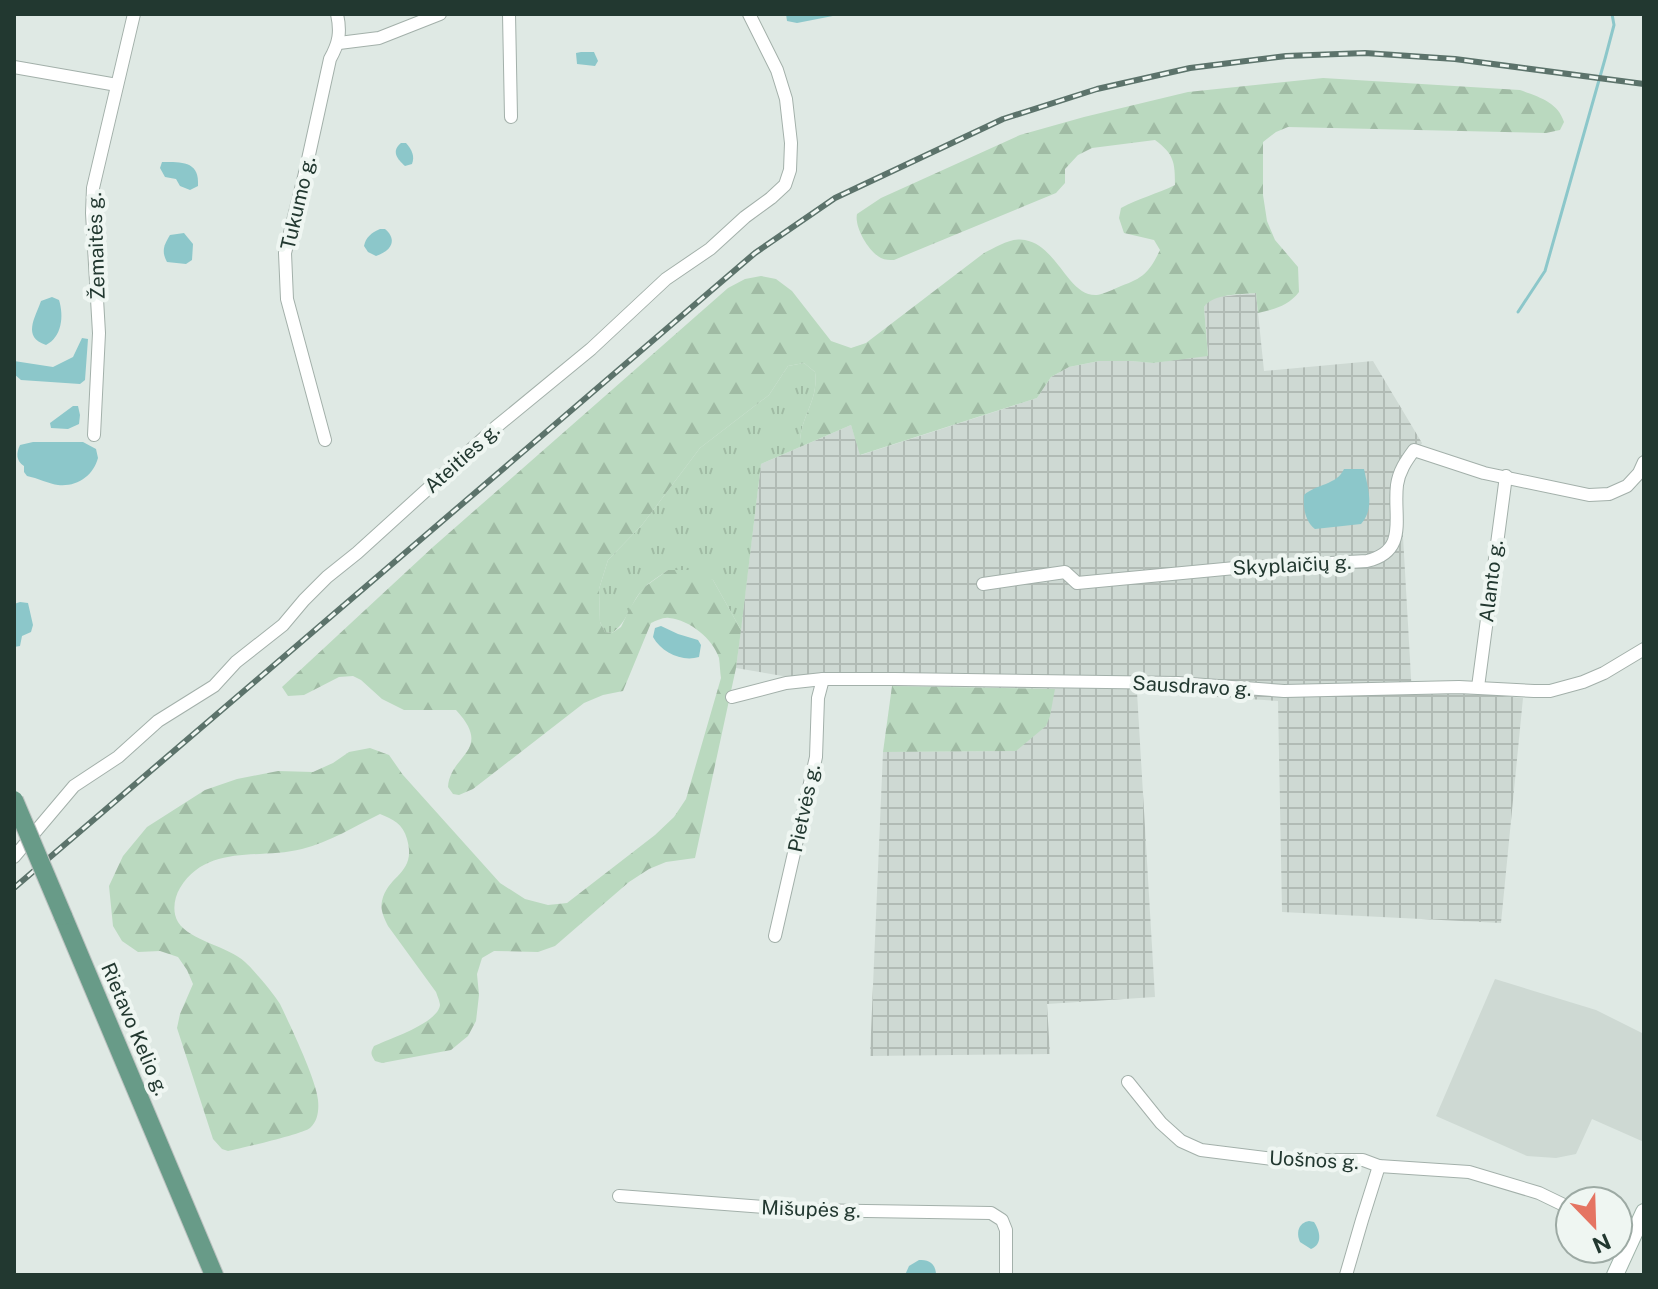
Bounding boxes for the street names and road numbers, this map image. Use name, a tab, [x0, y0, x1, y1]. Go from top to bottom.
street label: Tukumo g.	[276, 154, 320, 252]
street label: Žemaitės g.	[82, 192, 110, 300]
street label: Ateities g.	[420, 418, 504, 498]
street label: Alanto g.	[1474, 538, 1508, 624]
street label: Skyplaičių g.	[1232, 550, 1352, 580]
street label: Sausdravo g.	[1132, 671, 1252, 701]
street label: Pietvės g.	[783, 762, 825, 854]
street label: Rietavo Kelio g.	[96, 959, 174, 1099]
street label: Uošnos g.	[1268, 1146, 1360, 1174]
street label: Mišupės g.	[761, 1195, 861, 1223]

